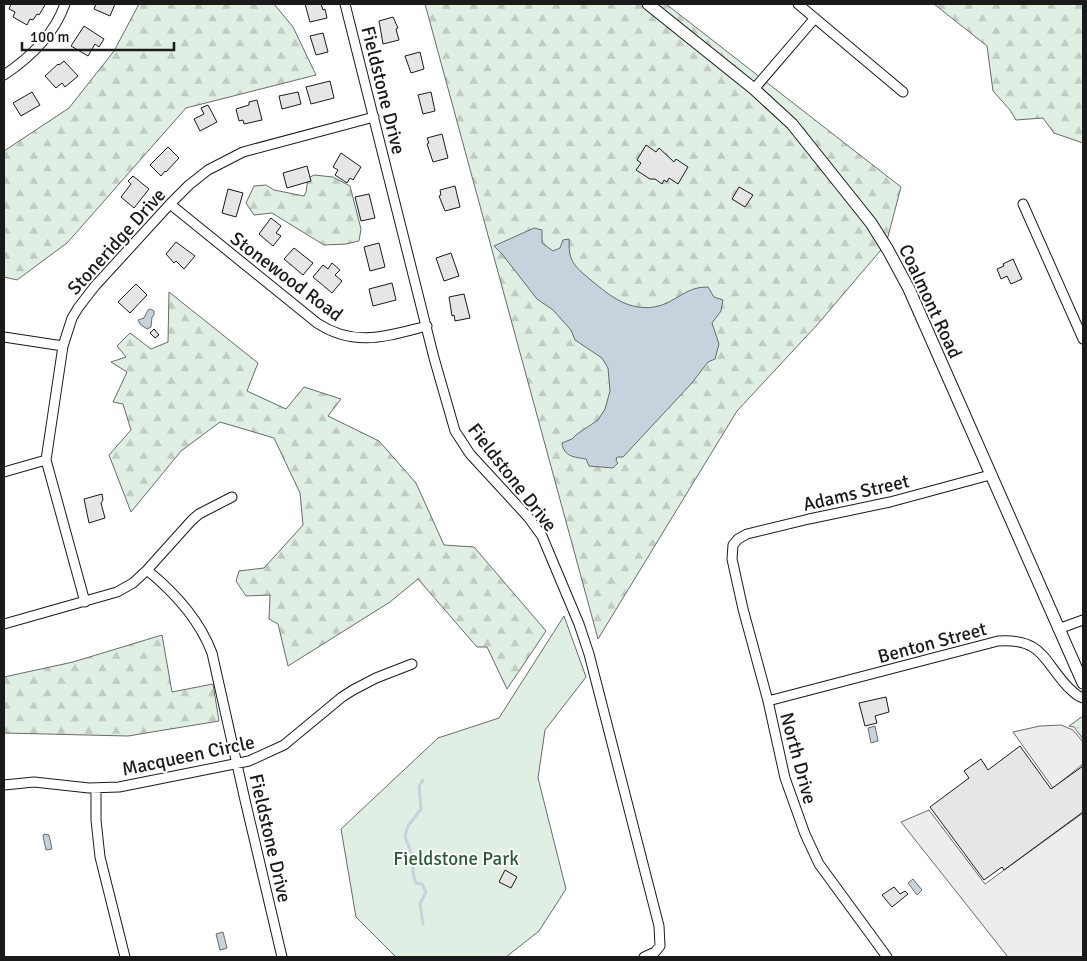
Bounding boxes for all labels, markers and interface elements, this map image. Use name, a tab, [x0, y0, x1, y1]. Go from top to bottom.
scale bar	[22, 20, 175, 52]
street label: Fieldstone Drive	[356, 24, 411, 157]
text: 100 m	[30, 28, 70, 46]
street label: Stoneridge Drive	[62, 183, 171, 300]
street label: Stonewood Road	[225, 227, 347, 327]
street label: Coalmont Road	[893, 240, 967, 362]
street label: Fieldstone Drive	[462, 418, 562, 537]
street label: Adams Street	[801, 469, 912, 517]
street label: Benton Street	[875, 617, 990, 669]
street label: North Drive	[774, 710, 822, 807]
street label: Macqueen Circle	[120, 730, 257, 782]
street label: Fieldstone Drive	[244, 772, 296, 905]
park label: Fieldstone Park	[393, 847, 519, 871]

